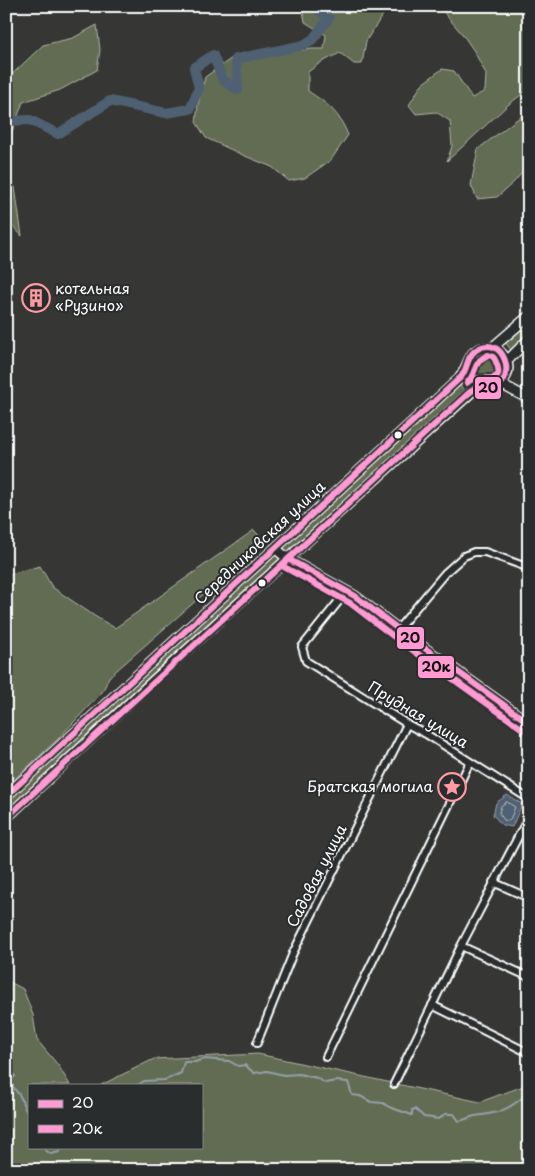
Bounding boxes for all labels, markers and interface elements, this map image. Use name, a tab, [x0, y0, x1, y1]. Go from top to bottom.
place label: котельная «Рузино»	[55, 276, 130, 316]
building icon: котельная «Рузино»	[21, 283, 51, 313]
line badge: 20	[474, 376, 502, 400]
text: 20	[478, 377, 498, 398]
unlabelled marker	[393, 430, 403, 440]
street label: Середниковская улица	[188, 474, 330, 609]
unlabelled marker	[257, 578, 267, 588]
line badge: 20	[396, 626, 425, 650]
text: 20	[400, 627, 420, 648]
line badge: 20к	[417, 655, 455, 679]
text: 20к	[422, 656, 451, 677]
street label: Прудная улица	[364, 675, 474, 753]
place icon: Братская могила	[437, 772, 467, 802]
place label: Братская могила	[307, 774, 434, 797]
street label: Садовая улица	[280, 819, 352, 931]
legend	[28, 1084, 202, 1148]
text: 20	[72, 1090, 93, 1113]
text: 20к	[72, 1116, 102, 1139]

